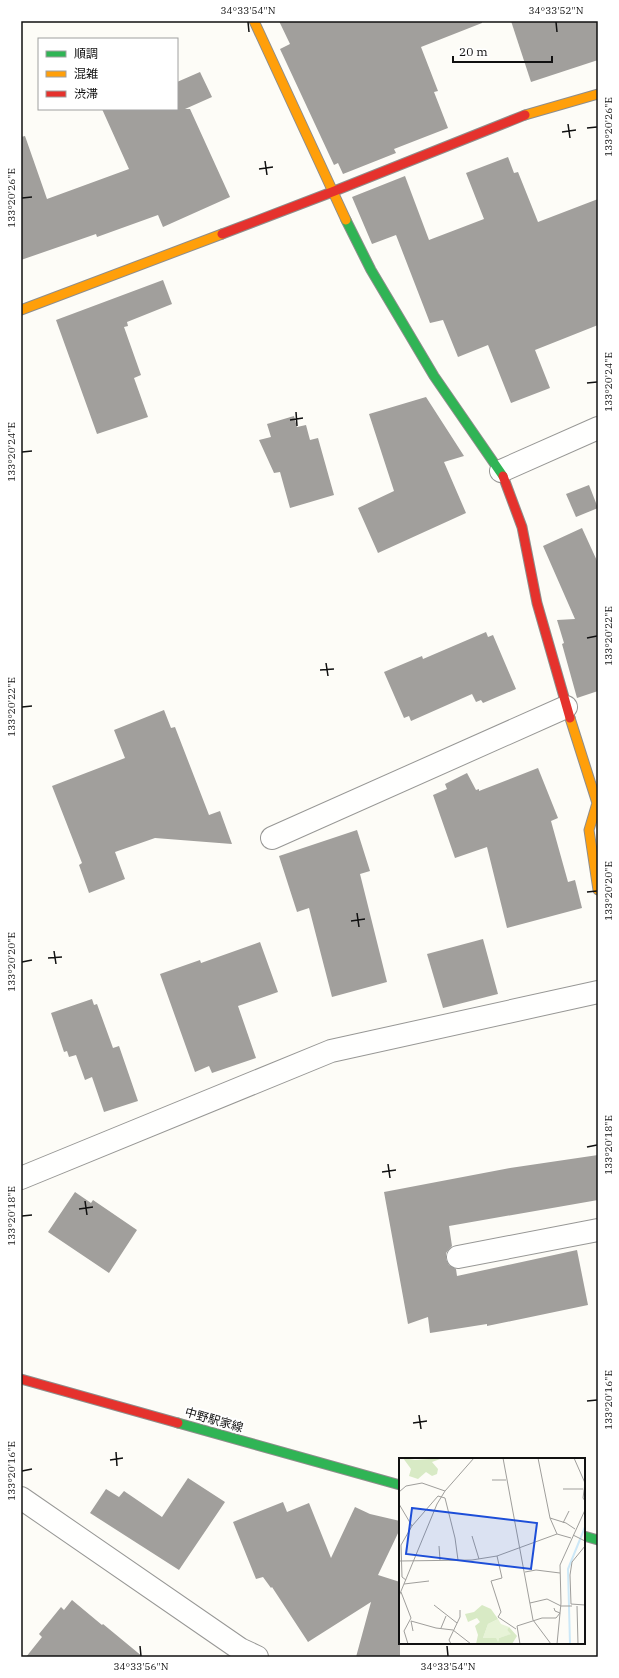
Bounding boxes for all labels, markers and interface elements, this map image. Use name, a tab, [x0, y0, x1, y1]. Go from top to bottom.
text: 34°33'54"N	[221, 4, 276, 17]
text: 34°33'52"N	[529, 4, 584, 17]
legend	[38, 38, 178, 110]
scale bar	[453, 38, 552, 64]
text: 20 m	[459, 44, 488, 59]
text: 順調	[74, 46, 98, 61]
text: 混雑	[74, 66, 98, 81]
text: 渋滞	[74, 86, 98, 101]
text: 133°20'26"E	[602, 97, 615, 157]
text: 133°20'26"E	[5, 168, 18, 228]
text: 133°20'24"E	[602, 352, 615, 412]
text: 133°20'24"E	[5, 422, 18, 482]
text: 133°20'22"E	[602, 606, 615, 666]
text: 133°20'22"E	[5, 677, 18, 737]
text: 133°20'20"E	[602, 861, 615, 921]
text: 133°20'20"E	[5, 932, 18, 992]
text: 133°20'18"E	[602, 1115, 615, 1175]
text: 133°20'18"E	[5, 1186, 18, 1246]
text: 133°20'16"E	[602, 1370, 615, 1430]
street label: 中野駅家線	[183, 1404, 245, 1435]
text: 133°20'16"E	[5, 1441, 18, 1501]
inset map	[399, 1458, 585, 1644]
text: 34°33'56"N	[114, 1660, 169, 1673]
text: 34°33'54"N	[421, 1660, 476, 1673]

